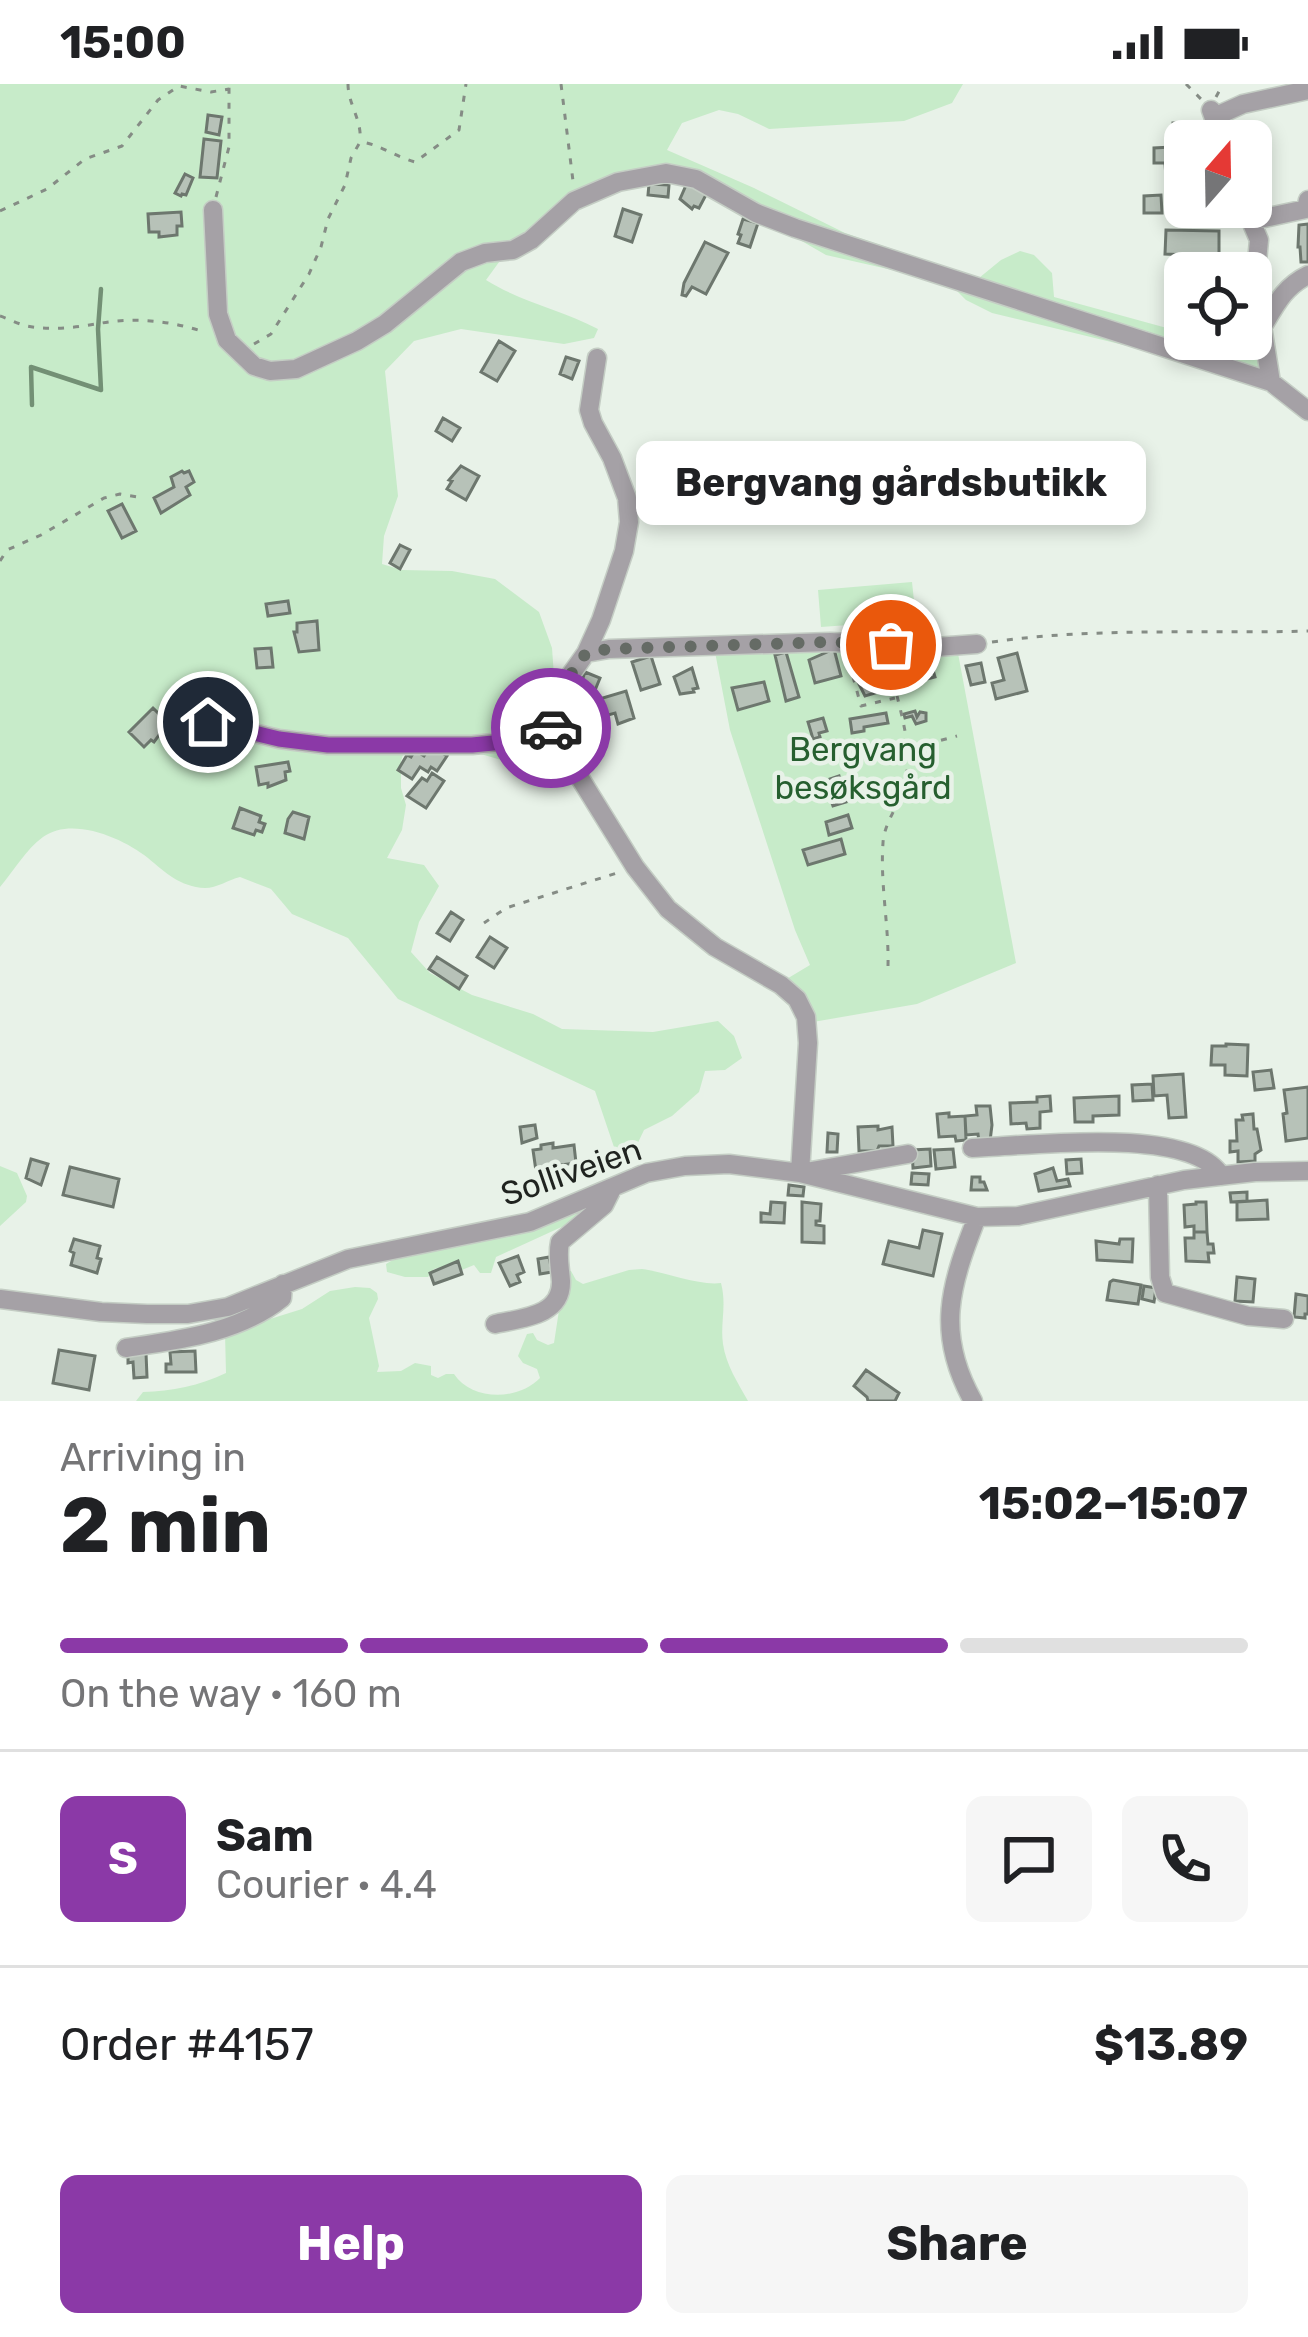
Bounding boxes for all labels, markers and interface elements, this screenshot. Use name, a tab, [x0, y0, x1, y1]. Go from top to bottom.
text: 15:00	[60, 16, 186, 69]
north arrow	[1164, 120, 1272, 228]
map controls	[1164, 120, 1272, 360]
button: locate	[1164, 252, 1272, 360]
callout: Bergvang gårdsbutikk	[636, 441, 1146, 525]
text: Bergvang gårdsbutikk	[675, 460, 1107, 506]
pin	[840, 594, 942, 696]
icon: bag	[858, 612, 924, 678]
courier	[491, 668, 611, 788]
pin	[157, 671, 259, 773]
icon: home	[175, 689, 241, 755]
icon: car	[518, 695, 584, 761]
park label: Bergvang besøksgård	[774, 730, 952, 807]
street label: Solliveien	[496, 1129, 647, 1214]
text: Arriving in	[60, 1435, 246, 1481]
text: 15:02–15:07	[979, 1477, 1248, 1530]
text: 2 min	[60, 1479, 271, 1572]
text: On the way · 160 m	[60, 1671, 402, 1717]
button: chat	[966, 1796, 1092, 1922]
button: phone	[1122, 1796, 1248, 1922]
text: Sam	[216, 1809, 314, 1862]
text: S	[108, 1832, 138, 1885]
text: Courier · 4.4	[216, 1862, 437, 1908]
text: Order #4157	[60, 2018, 314, 2071]
text: $13.89	[1094, 2018, 1248, 2071]
button: Help	[60, 2175, 642, 2313]
button: Share	[666, 2175, 1248, 2313]

